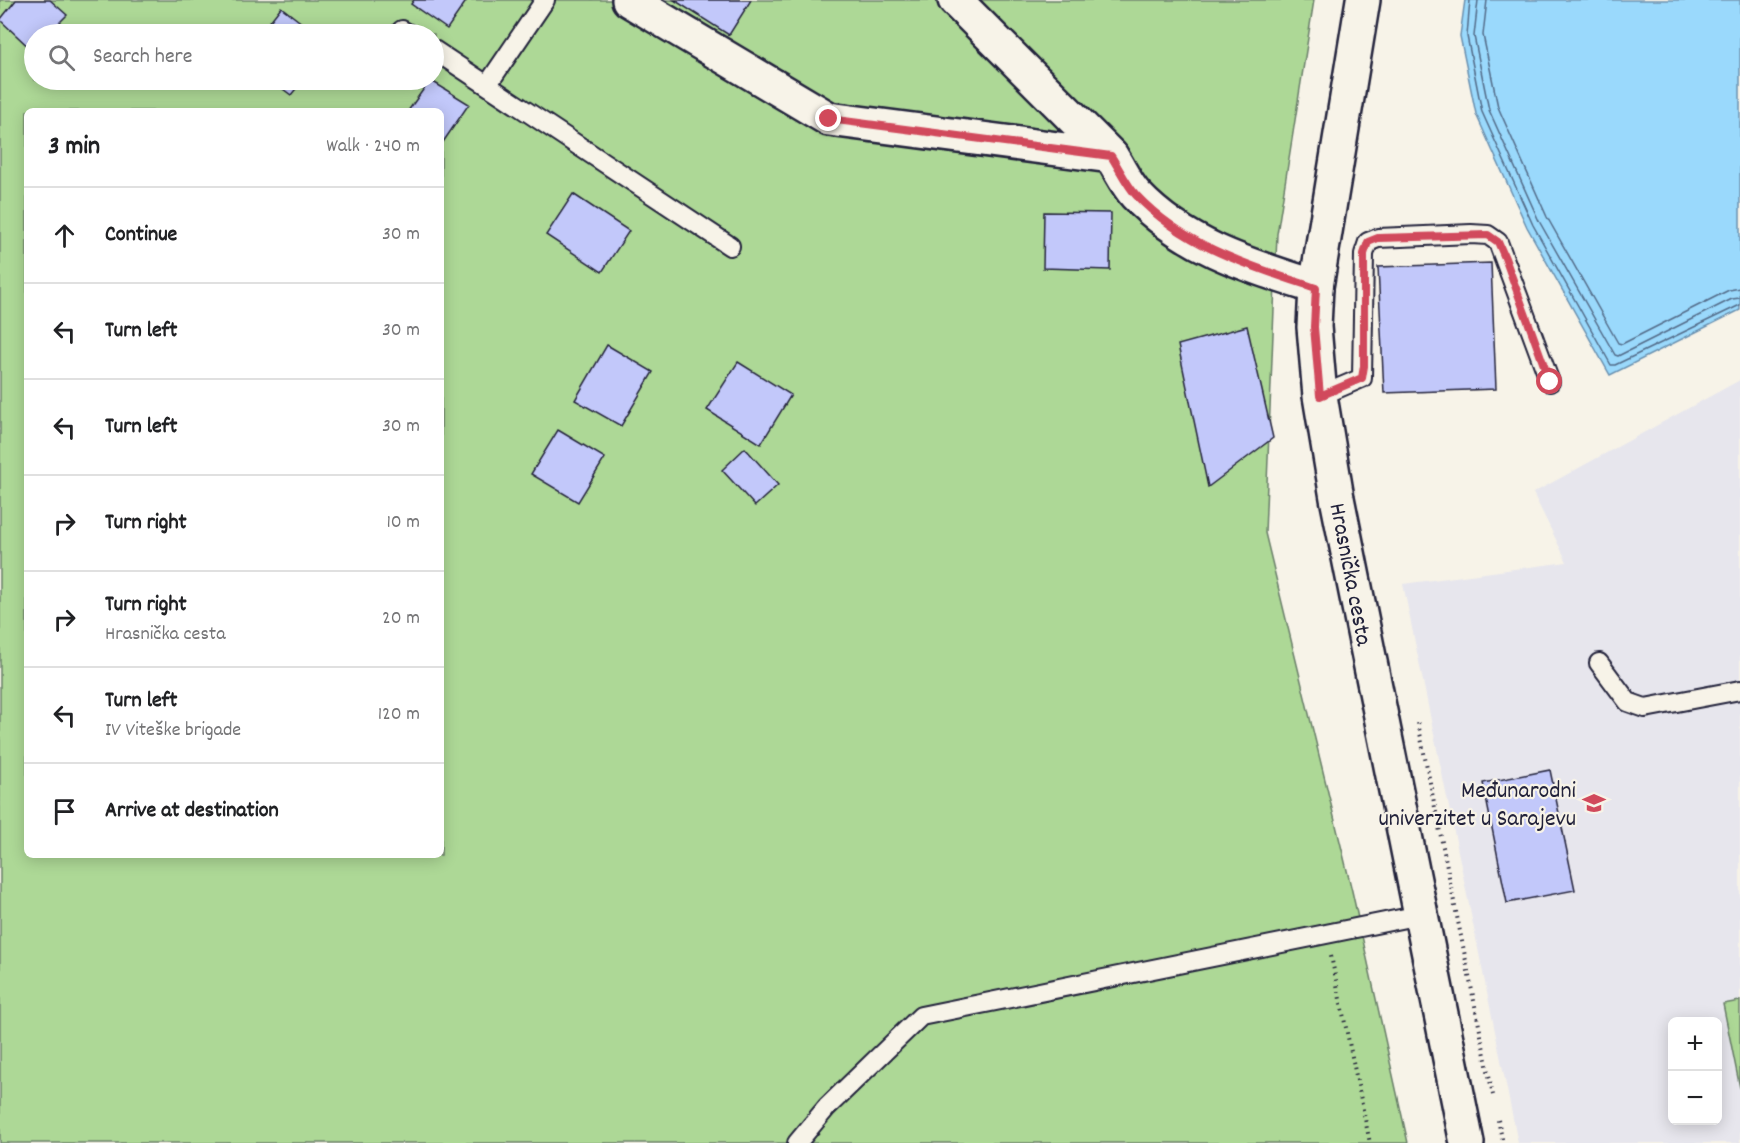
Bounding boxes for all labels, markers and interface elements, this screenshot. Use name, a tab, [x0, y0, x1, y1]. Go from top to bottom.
search box	[24, 24, 444, 90]
icon: search	[45, 41, 78, 74]
text: Search here	[93, 42, 192, 73]
route end	[815, 105, 841, 131]
text: 3 min	[48, 129, 100, 166]
text: Walk · 240 m	[326, 133, 420, 161]
icon: ahead	[48, 219, 81, 252]
text: Continue	[105, 220, 177, 251]
text: 30 m	[382, 221, 420, 249]
icon: left	[48, 315, 81, 348]
text: Turn left	[105, 316, 177, 347]
text: 30 m	[382, 317, 420, 345]
route start	[1536, 368, 1562, 394]
icon: left	[48, 411, 81, 444]
text: Turn left	[105, 412, 177, 443]
text: 30 m	[382, 413, 420, 441]
street label: Hrasnička cesta	[1319, 500, 1380, 650]
icon: right	[48, 507, 81, 540]
text: Turn right	[105, 508, 187, 539]
text: 10 m	[386, 509, 420, 537]
text: Turn right	[105, 590, 187, 621]
icon: right	[48, 603, 81, 636]
text: 20 m	[382, 605, 420, 633]
text: Hrasnička cesta	[105, 621, 226, 649]
text: Turn left	[105, 686, 177, 717]
icon: left	[48, 699, 81, 732]
text: 120 m	[378, 701, 420, 729]
text: IV Viteške brigade	[105, 717, 241, 745]
place label: Međunarodni univerzitet u Sarajevu	[1378, 775, 1576, 837]
school or university icon: Međunarodni univerzitet u Sarajevu	[1581, 790, 1607, 816]
icon: arrive	[48, 795, 81, 828]
text: Arrive at destination	[105, 796, 279, 827]
map controls	[1668, 1017, 1722, 1125]
button: +	[1668, 1017, 1722, 1071]
button: −	[1668, 1071, 1722, 1125]

